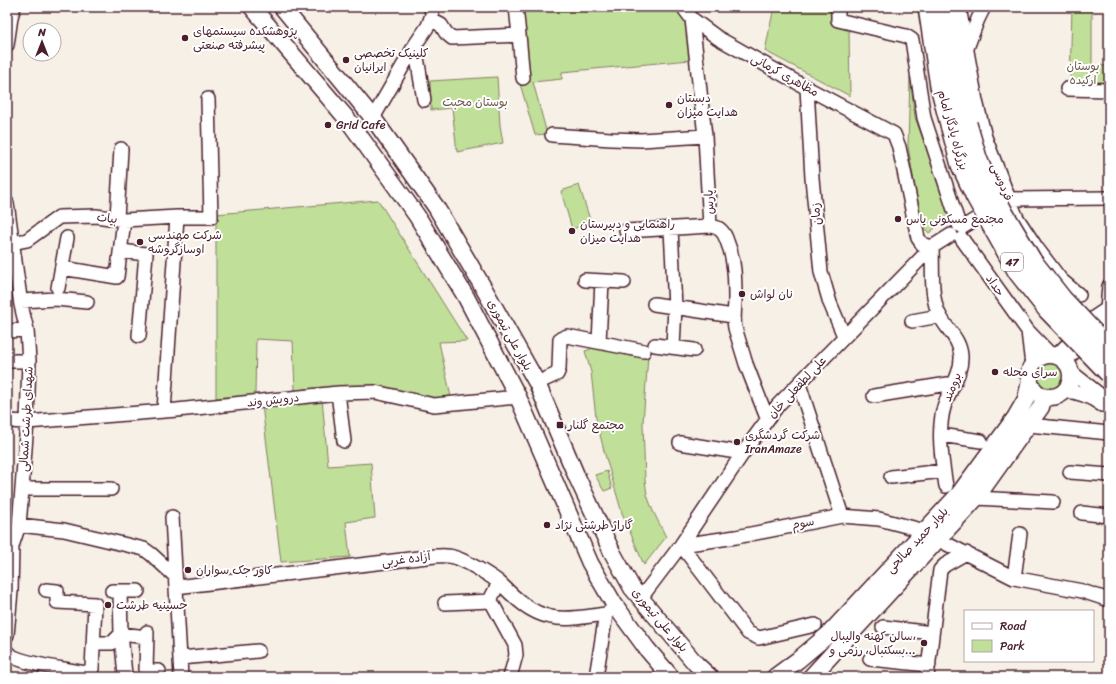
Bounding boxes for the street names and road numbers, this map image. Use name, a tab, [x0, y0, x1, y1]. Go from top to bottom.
street label: مظاهری کرمانی	[747, 47, 823, 103]
street label: بزرگراه یادگار امام	[931, 87, 975, 173]
street label: فردوسی	[985, 160, 1019, 204]
street label: پارس	[698, 189, 720, 215]
street label: زمان	[804, 202, 828, 226]
street label: بیات	[95, 206, 119, 230]
road number: 47	[1001, 253, 1023, 271]
street label: حداد	[980, 270, 1011, 301]
street label: بلوار علی تیموری	[481, 295, 539, 375]
street label: علی لطفعلی خان	[762, 350, 832, 424]
street label: شهدای طرشت شمالی	[12, 366, 40, 472]
street label: برومند	[936, 369, 968, 405]
street label: درویش‌ وند	[246, 386, 300, 414]
street label: بلوار حمید صالحی	[880, 501, 954, 579]
street label: سوم	[790, 510, 816, 536]
street label: آزاده غربی	[380, 545, 433, 573]
street label: بلوار علی تیموری	[626, 583, 694, 657]

